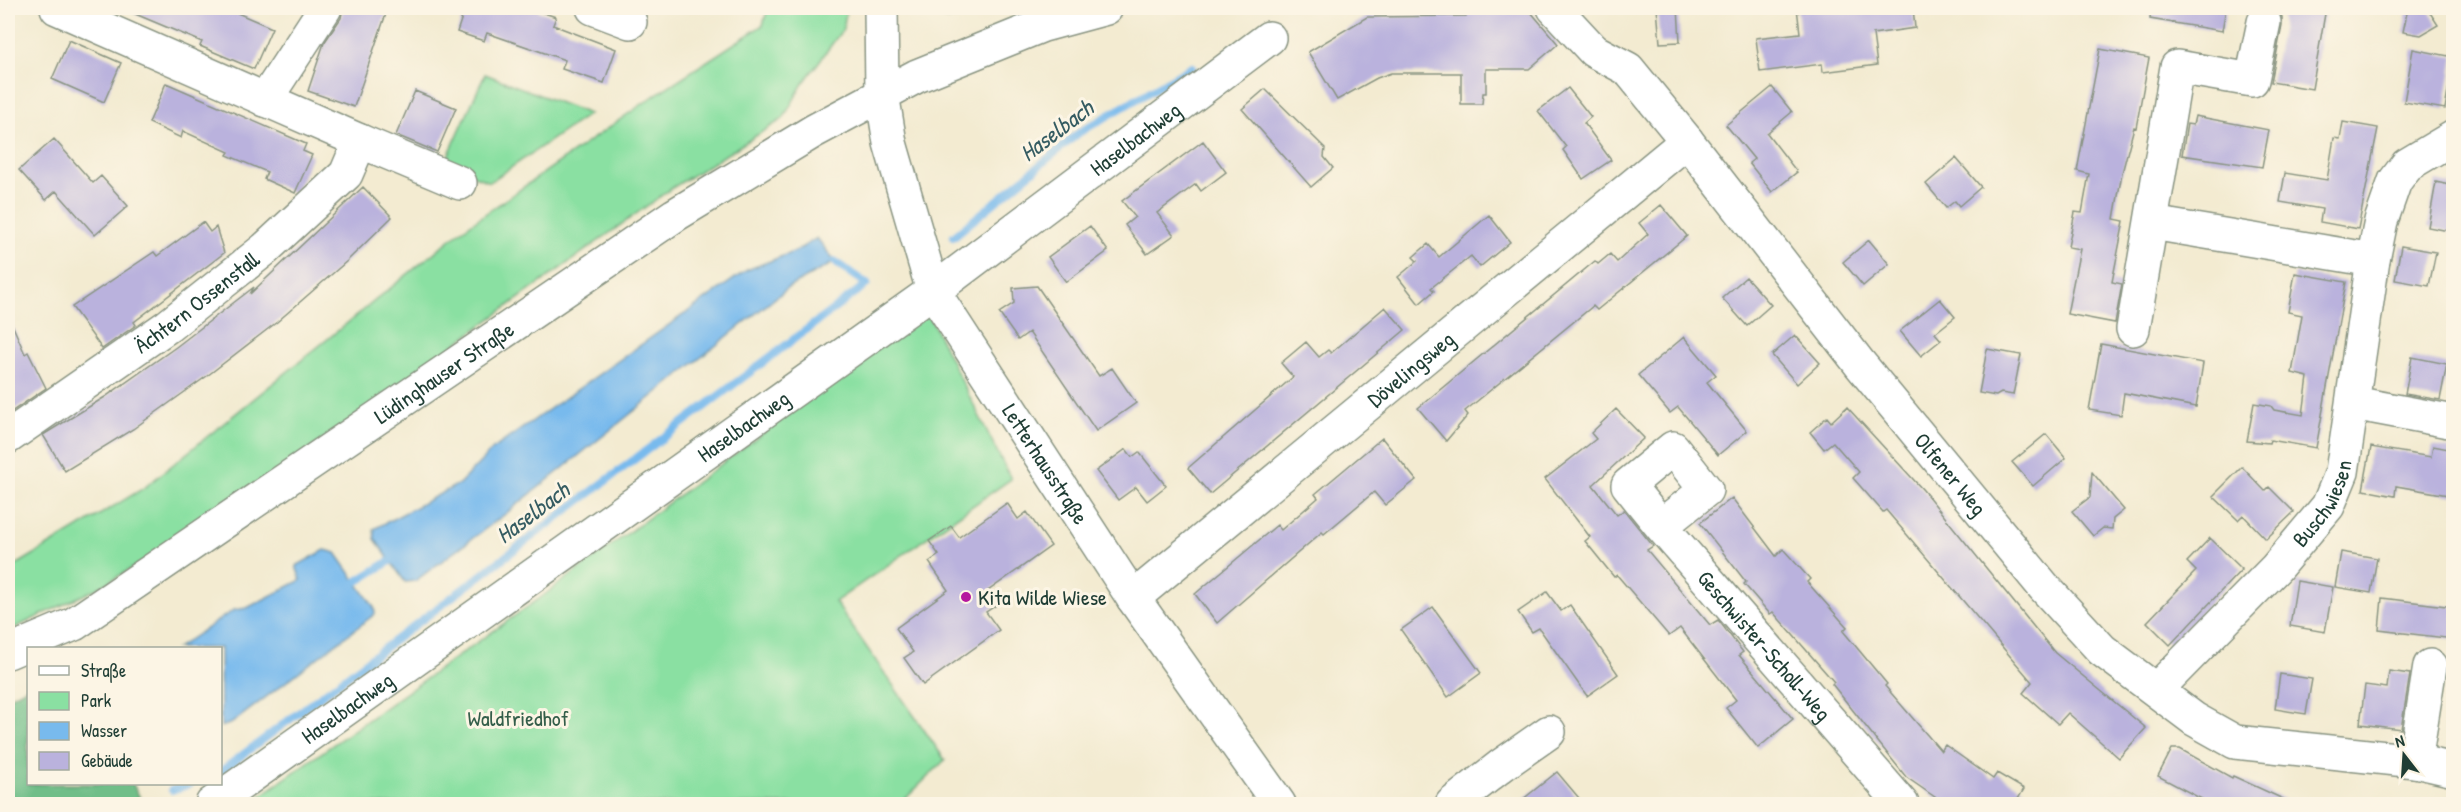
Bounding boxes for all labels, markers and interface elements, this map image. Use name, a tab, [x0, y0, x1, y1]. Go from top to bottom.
water label: Haselbach	[1013, 91, 1101, 168]
street label: Haselbachweg	[1084, 95, 1187, 183]
street label: Ächtern Ossenstall	[128, 244, 266, 360]
street label: Lüdinghauser Straße	[368, 314, 520, 431]
street label: Dövelingsweg	[1361, 324, 1461, 414]
street label: Haselbachweg	[691, 383, 795, 469]
street label: Letterhausstraße	[995, 398, 1096, 530]
street label: Olfener Weg	[1908, 426, 1994, 522]
street label: Buschwiesen	[2285, 458, 2359, 553]
water label: Haselbach	[489, 473, 577, 550]
street label: Geschwister-Scholl-Weg	[1691, 564, 1838, 727]
place label: Kita Wilde Wiese	[978, 582, 1107, 612]
marker: Kita Wilde Wiese	[959, 590, 973, 604]
legend	[27, 647, 222, 785]
text: Straße	[81, 658, 126, 683]
street label: Haselbachweg	[295, 665, 399, 751]
text: Park	[81, 688, 112, 713]
park label: Waldfriedhof	[467, 703, 569, 733]
text: Wasser	[81, 718, 127, 743]
north arrow	[2374, 725, 2434, 785]
text: N	[2392, 729, 2407, 752]
text: Gebäude	[81, 748, 133, 773]

